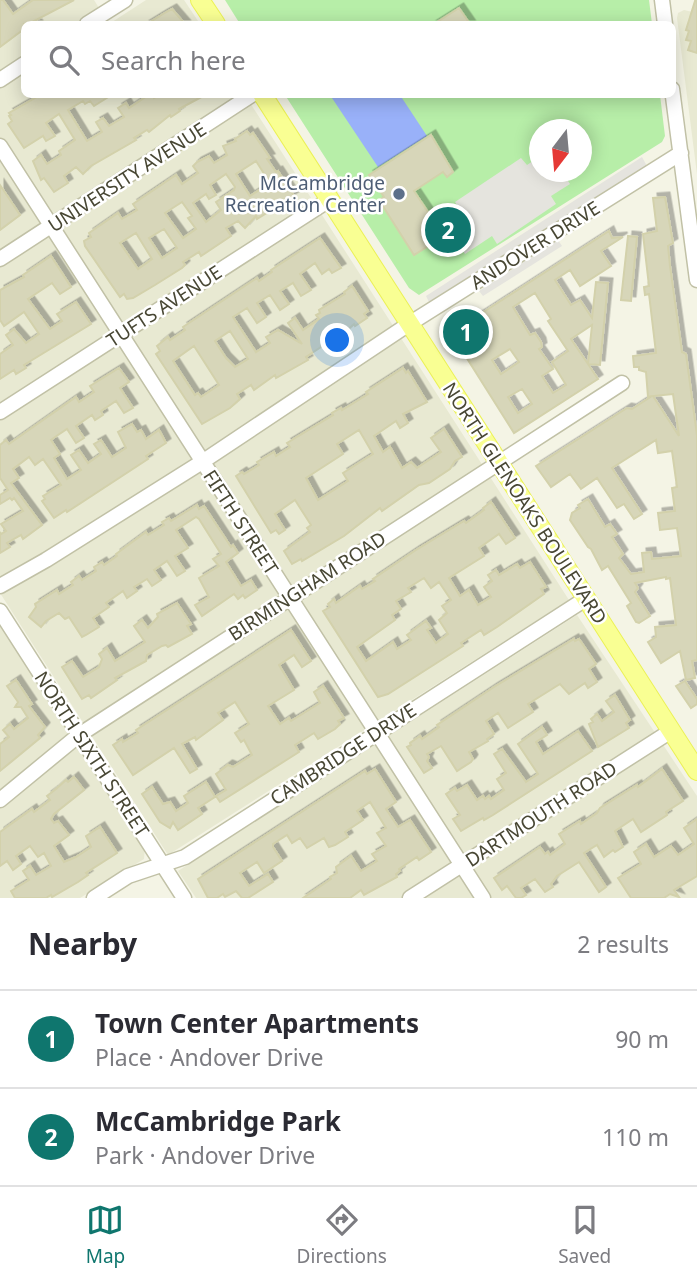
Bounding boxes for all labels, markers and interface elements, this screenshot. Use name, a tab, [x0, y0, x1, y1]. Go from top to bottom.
search box	[21, 21, 676, 98]
icon: search	[45, 41, 83, 79]
text: Search here	[101, 42, 246, 78]
street label: UNIVERSITY AVENUE	[43, 116, 211, 238]
north arrow	[529, 119, 592, 182]
place label: McCambridge Recreation Center	[225, 170, 385, 218]
marker: McCambridge Recreation Center	[391, 186, 407, 202]
street label: ANDOVER DRIVE	[465, 195, 605, 295]
pin: 2	[425, 204, 471, 256]
street label: TUFTS AVENUE	[101, 259, 227, 353]
pin: 1	[443, 306, 489, 358]
your location	[320, 323, 354, 357]
street label: NORTH GLENOAKS BOULEVARD	[437, 377, 613, 629]
street label: FIFTH STREET	[197, 464, 285, 580]
street label: BIRMINGHAM ROAD	[223, 525, 391, 647]
street label: NORTH SIXTH STREET	[29, 666, 156, 842]
street label: CAMBRIDGE DRIVE	[265, 697, 421, 811]
street label: DARTMOUTH ROAD	[460, 755, 622, 873]
text: Nearby	[28, 923, 137, 964]
text: 2 results	[577, 928, 669, 960]
text: Town Center Apartments	[95, 1005, 419, 1041]
text: 1	[44, 1023, 58, 1055]
text: 90 m	[615, 1023, 669, 1055]
text: Place · Andover Drive	[95, 1041, 323, 1073]
text: McCambridge Park	[95, 1103, 341, 1139]
text: 2	[44, 1121, 58, 1153]
text: 110 m	[602, 1121, 669, 1153]
text: Park · Andover Drive	[95, 1139, 315, 1171]
tab: Map	[86, 1201, 125, 1269]
tab: Directions	[297, 1201, 387, 1269]
tab: Saved	[558, 1201, 611, 1269]

